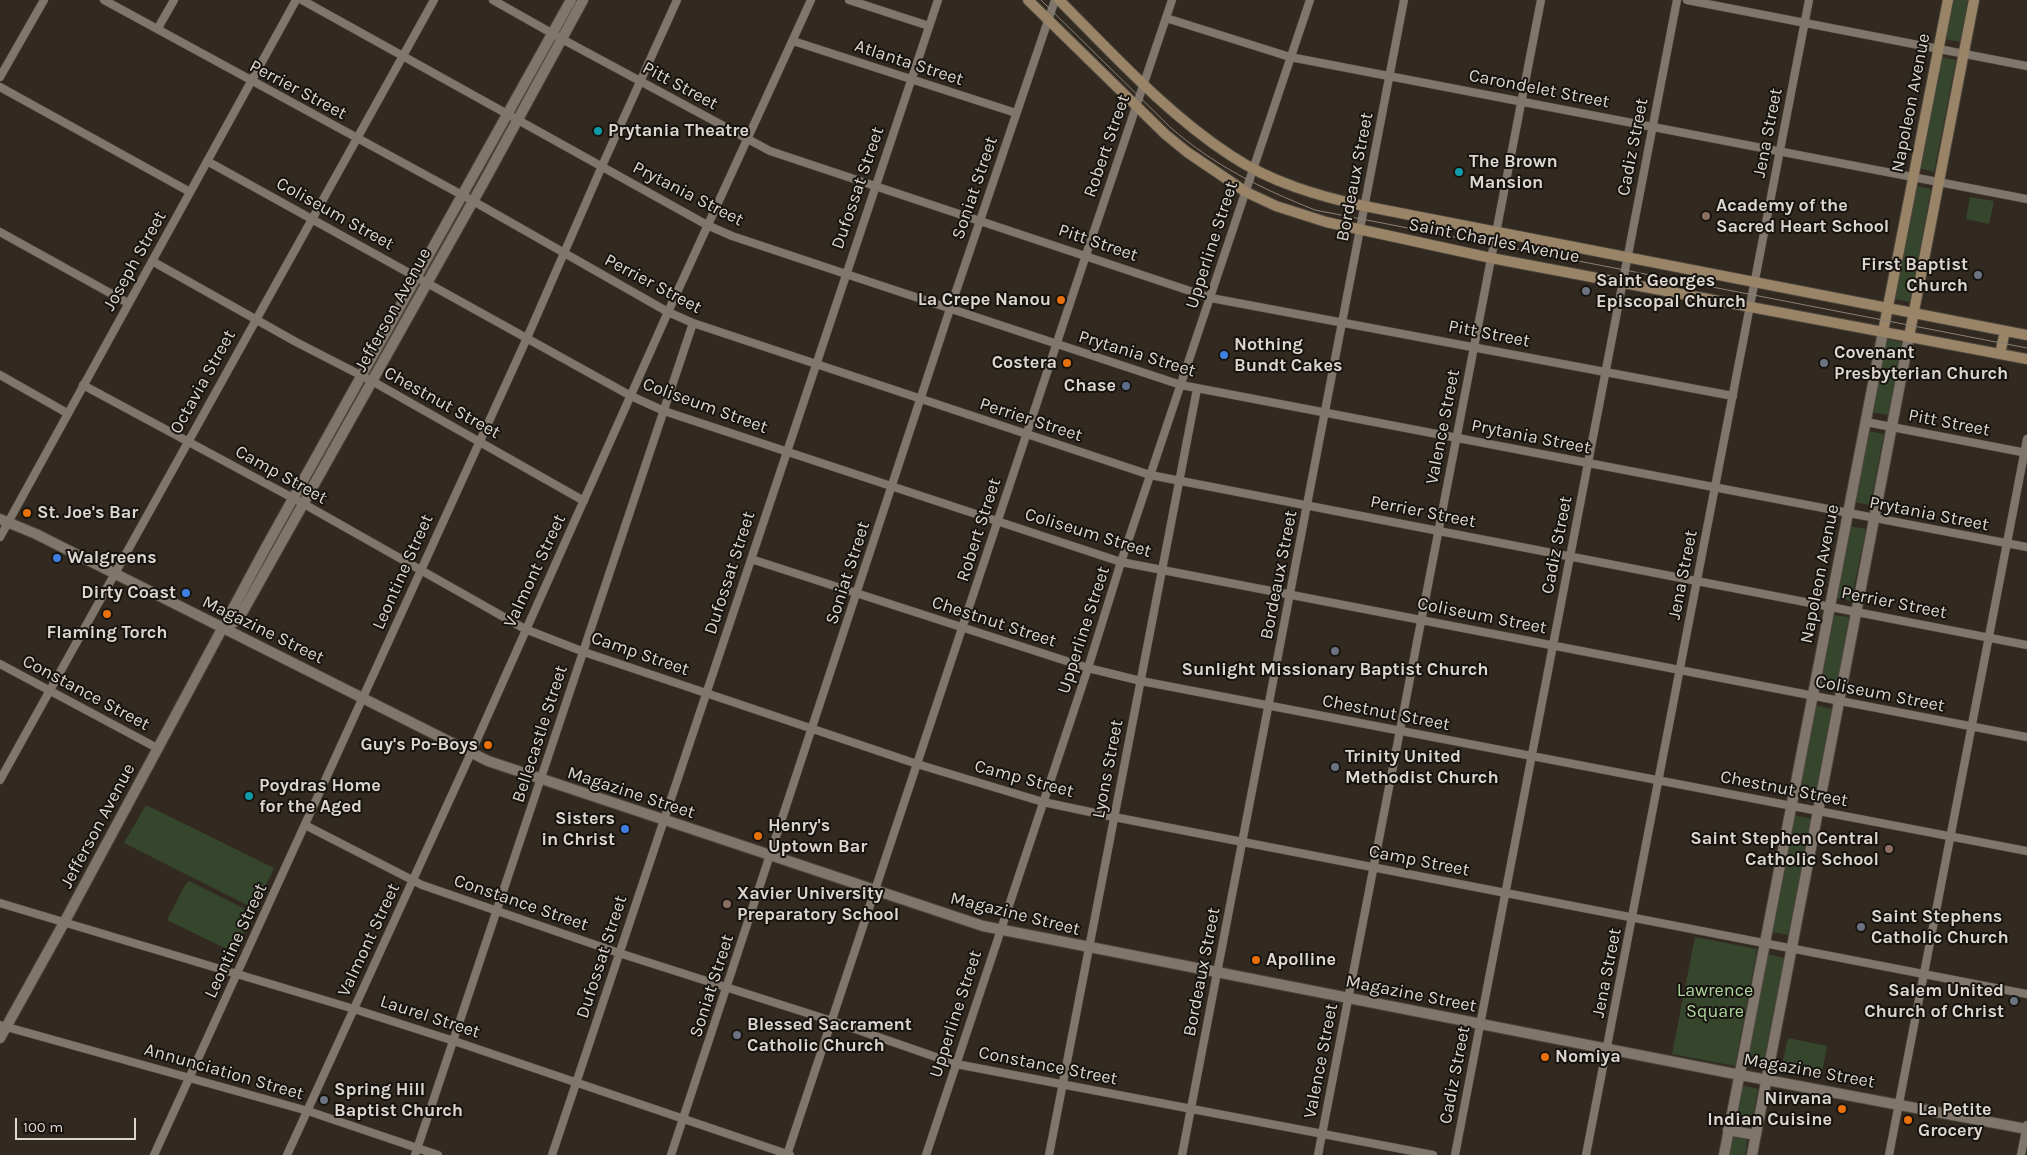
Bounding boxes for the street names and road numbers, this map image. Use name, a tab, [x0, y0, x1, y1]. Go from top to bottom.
street label: Napoleon Avenue	[1887, 32, 1935, 174]
street label: Atlanta Street	[852, 35, 966, 91]
street label: Perrier Street	[246, 55, 350, 125]
street label: Pitt Street	[638, 57, 722, 115]
street label: Carondelet Street	[1467, 65, 1611, 113]
street label: Jena Street	[1749, 86, 1787, 180]
street label: Robert Street	[1079, 92, 1135, 200]
street label: Cadiz Street	[1613, 96, 1653, 198]
street label: Bordeaux Street	[1332, 111, 1378, 243]
street label: Dufossat Street	[827, 124, 889, 252]
street label: Soniat Street	[947, 134, 1003, 242]
street label: Prytania Street	[629, 157, 747, 231]
street label: Coliseum Street	[272, 173, 398, 255]
street label: Upperline Street	[1181, 179, 1243, 311]
street label: Joseph Street	[99, 207, 171, 315]
street label: Saint Charles Avenue	[1407, 214, 1581, 268]
street label: Pitt Street	[1055, 219, 1141, 267]
street label: Jefferson Avenue	[350, 244, 436, 376]
street label: Perrier Street	[601, 249, 705, 319]
street label: Pitt Street	[1446, 316, 1532, 352]
street label: Octavia Street	[166, 326, 240, 438]
street label: Prytania Street	[1076, 326, 1198, 382]
street label: Chestnut Street	[380, 362, 504, 444]
street label: Valence Street	[1421, 368, 1465, 486]
street label: Coliseum Street	[640, 373, 770, 439]
street label: Perrier Street	[977, 393, 1085, 447]
street label: Pitt Street	[1906, 405, 1992, 441]
street label: Prytania Street	[1469, 415, 1593, 459]
street label: Camp Street	[231, 441, 331, 509]
street label: Robert Street	[952, 475, 1006, 585]
street label: Perrier Street	[1368, 491, 1478, 533]
street label: Prytania Street	[1867, 492, 1991, 536]
street label: Cadiz Street	[1537, 494, 1577, 596]
street label: Coliseum Street	[1022, 503, 1154, 563]
street label: Napoleon Avenue	[1796, 503, 1844, 645]
street label: Dufossat Street	[700, 509, 760, 637]
street label: Bordeaux Street	[1256, 509, 1302, 641]
street label: Leontine Street	[368, 511, 438, 633]
street label: Valmont Street	[499, 511, 571, 631]
street label: Soniat Street	[821, 519, 875, 627]
street label: Jena Street	[1664, 528, 1702, 622]
street label: Upperline Street	[1053, 564, 1115, 696]
street label: Perrier Street	[1839, 582, 1949, 624]
street label: Magazine Street	[199, 591, 327, 669]
street label: Chestnut Street	[929, 592, 1059, 652]
street label: Coliseum Street	[1415, 593, 1549, 639]
street label: Camp Street	[588, 627, 692, 681]
street label: Constance Street	[19, 650, 153, 736]
street label: Bellecastle Street	[508, 663, 572, 805]
street label: Coliseum Street	[1813, 671, 1947, 717]
street label: Chestnut Street	[1320, 690, 1452, 736]
street label: Lyons Street	[1088, 718, 1128, 820]
street label: Camp Street	[972, 755, 1076, 803]
street label: Jefferson Avenue	[56, 760, 140, 892]
street label: Magazine Street	[564, 762, 698, 824]
street label: Chestnut Street	[1718, 766, 1850, 812]
street label: Camp Street	[1367, 841, 1471, 881]
street label: Constance Street	[451, 870, 591, 936]
street label: Leontine Street	[200, 880, 272, 1002]
street label: Valmont Street	[333, 880, 405, 1000]
street label: Magazine Street	[948, 887, 1082, 941]
street label: Dufossat Street	[572, 893, 632, 1021]
street label: Bordeaux Street	[1179, 906, 1225, 1038]
street label: Jena Street	[1588, 926, 1626, 1020]
street label: Soniat Street	[685, 932, 739, 1040]
street label: Upperline Street	[925, 948, 987, 1080]
street label: Magazine Street	[1344, 971, 1478, 1017]
street label: Laurel Street	[377, 991, 483, 1043]
street label: Valence Street	[1299, 1002, 1343, 1120]
street label: Cadiz Street	[1435, 1024, 1475, 1126]
street label: Annunciation Street	[142, 1039, 306, 1105]
street label: Constance Street	[977, 1042, 1119, 1090]
street label: Magazine Street	[1742, 1049, 1876, 1093]

